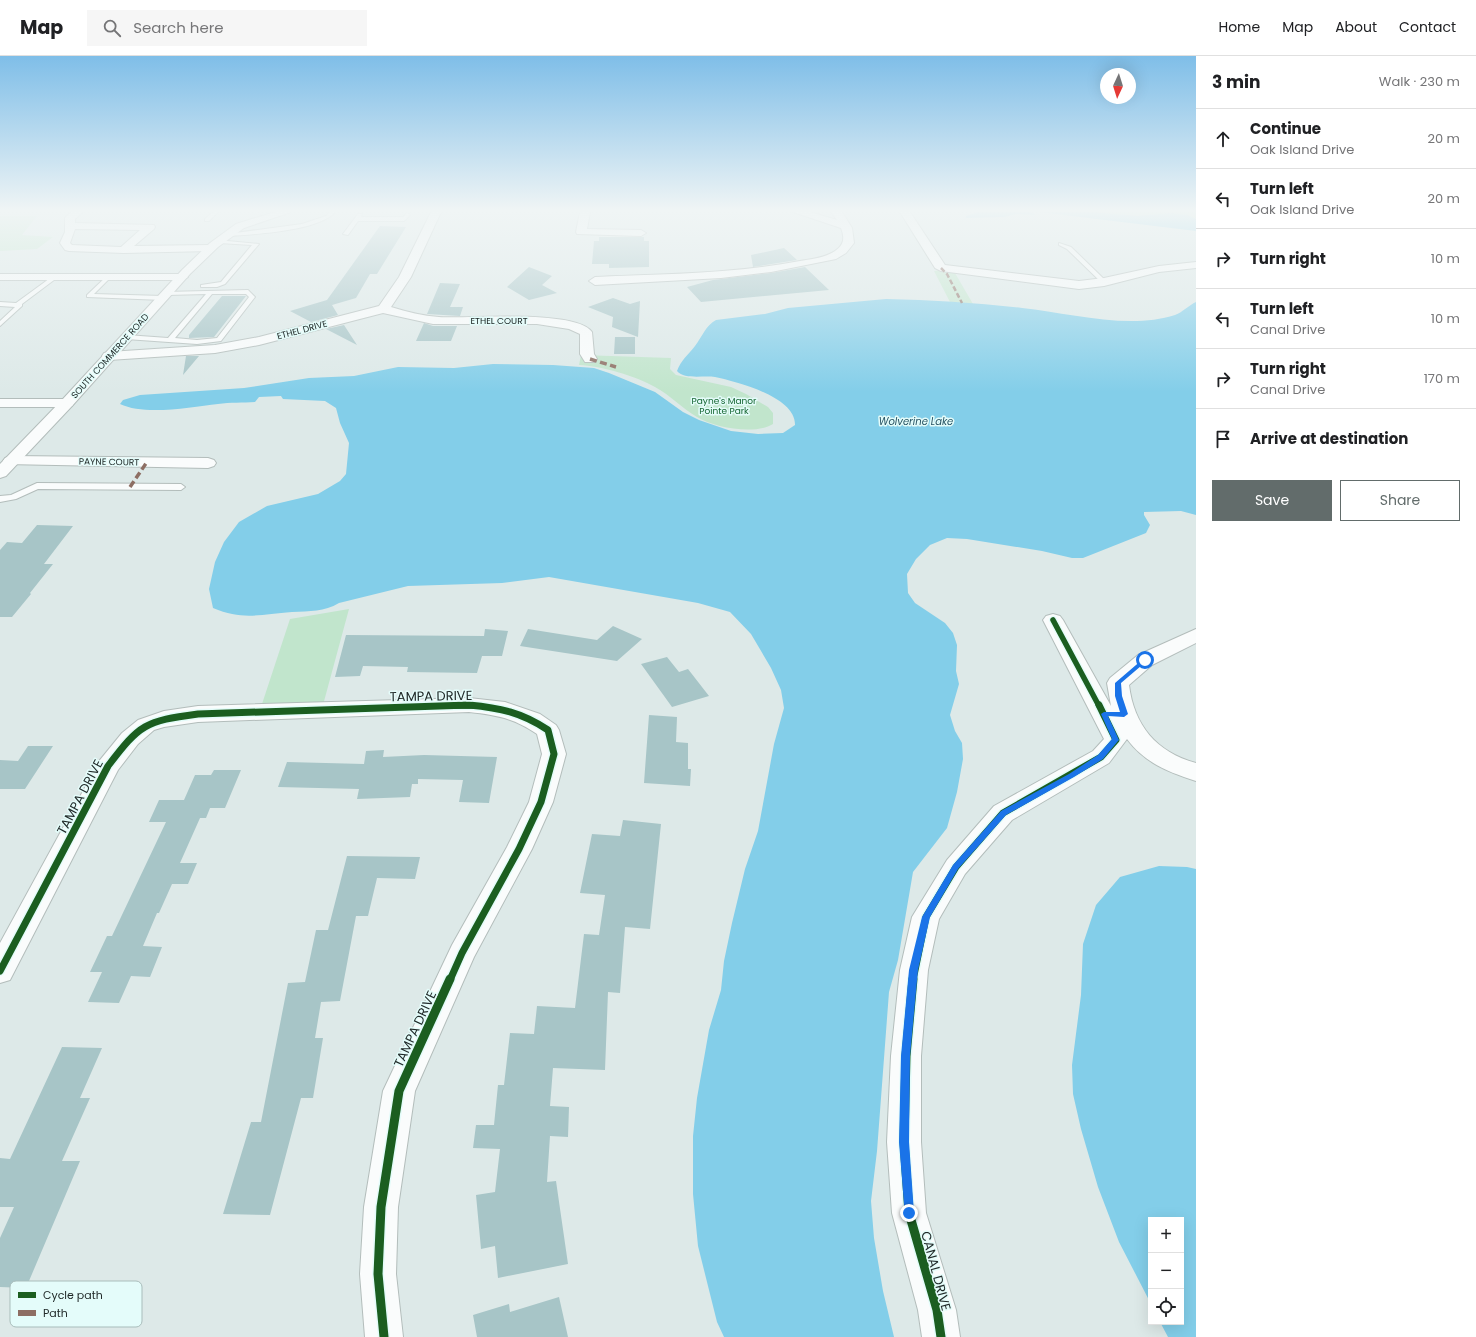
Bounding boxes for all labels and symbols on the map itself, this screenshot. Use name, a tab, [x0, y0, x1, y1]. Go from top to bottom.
north arrow	[1100, 68, 1136, 104]
street label: SOUTH COMMERCE ROAD	[69, 311, 151, 401]
street label: ETHEL COURT	[470, 315, 528, 327]
street label: ETHEL DRIVE	[276, 317, 329, 342]
park label: Payne's Manor Pointe Park	[692, 395, 757, 417]
water label: Wolverine Lake	[879, 414, 953, 429]
street label: PAYNE COURT	[79, 455, 139, 469]
route start	[1136, 651, 1154, 669]
street label: TAMPA DRIVE	[390, 686, 472, 706]
street label: TAMPA DRIVE	[52, 756, 108, 838]
street label: TAMPA DRIVE	[389, 988, 441, 1070]
route end	[900, 1204, 918, 1222]
street label: CANAL DRIVE	[916, 1229, 956, 1313]
legend	[10, 1281, 142, 1327]
text: Cycle path	[43, 1287, 103, 1303]
text: Path	[43, 1305, 68, 1321]

